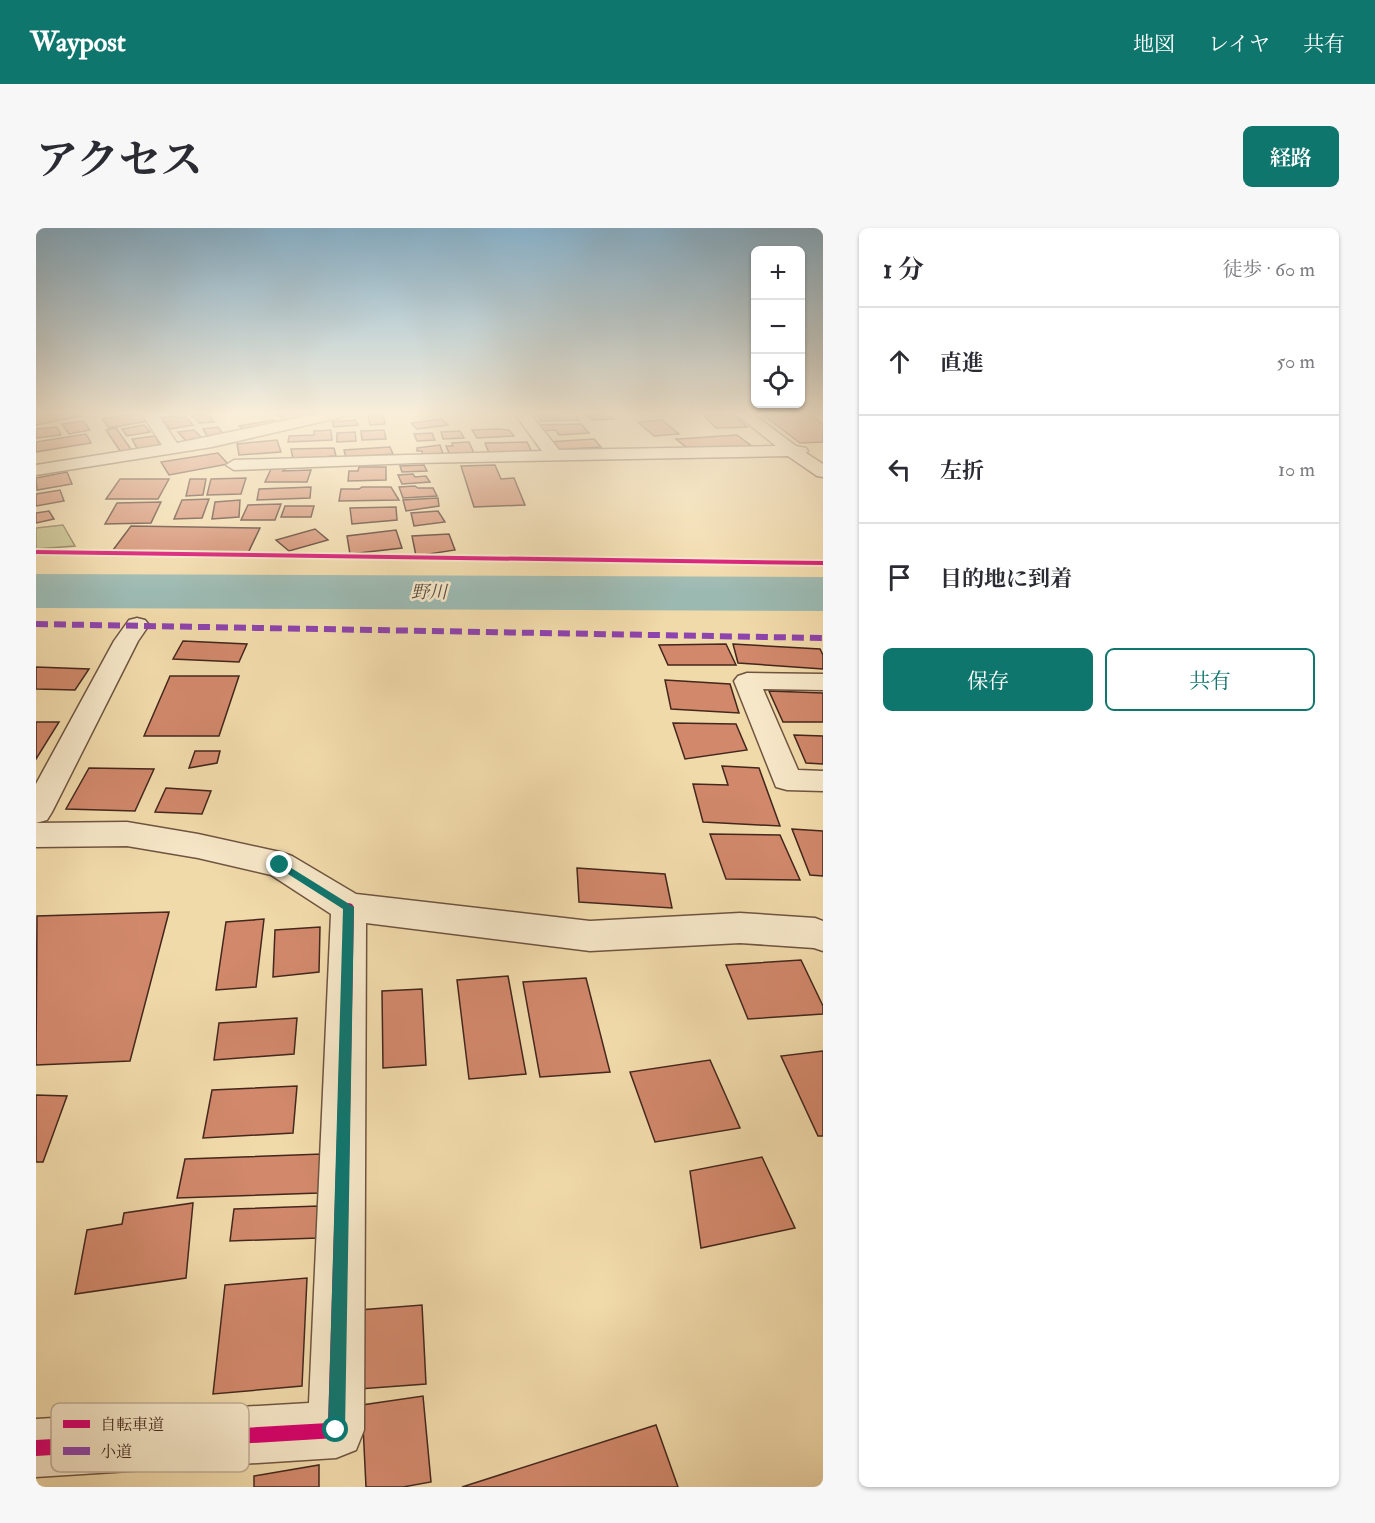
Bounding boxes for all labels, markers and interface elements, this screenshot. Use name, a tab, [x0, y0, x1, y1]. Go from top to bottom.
text: Waypost	[30, 25, 126, 60]
text: 地図	[1133, 31, 1175, 58]
text: レイヤ	[1208, 31, 1270, 58]
text: 共有	[1303, 31, 1345, 58]
button: 経路	[1243, 126, 1339, 187]
text: アクセス	[36, 135, 203, 187]
map controls	[751, 246, 805, 408]
button: +	[751, 246, 805, 300]
text: 1 分	[883, 254, 924, 286]
text: 徒歩 · 60 m	[1223, 257, 1315, 282]
button: −	[751, 300, 805, 354]
icon: ahead	[883, 345, 916, 378]
text: 直進	[940, 349, 984, 377]
text: 50 m	[1276, 349, 1315, 374]
button: locate	[751, 354, 805, 408]
icon: left	[883, 453, 916, 486]
text: 左折	[940, 457, 984, 485]
text: 10 m	[1278, 457, 1315, 482]
icon: arrive	[883, 561, 916, 594]
text: 目的地に到着	[940, 565, 1072, 593]
water label: 野川	[411, 581, 449, 604]
button: 保存	[883, 648, 1093, 711]
button: 共有	[1105, 648, 1315, 711]
route end	[266, 851, 292, 877]
legend	[51, 1403, 249, 1472]
text: 自転車道	[100, 1415, 164, 1435]
route start	[322, 1416, 348, 1442]
text: 小道	[100, 1442, 132, 1462]

